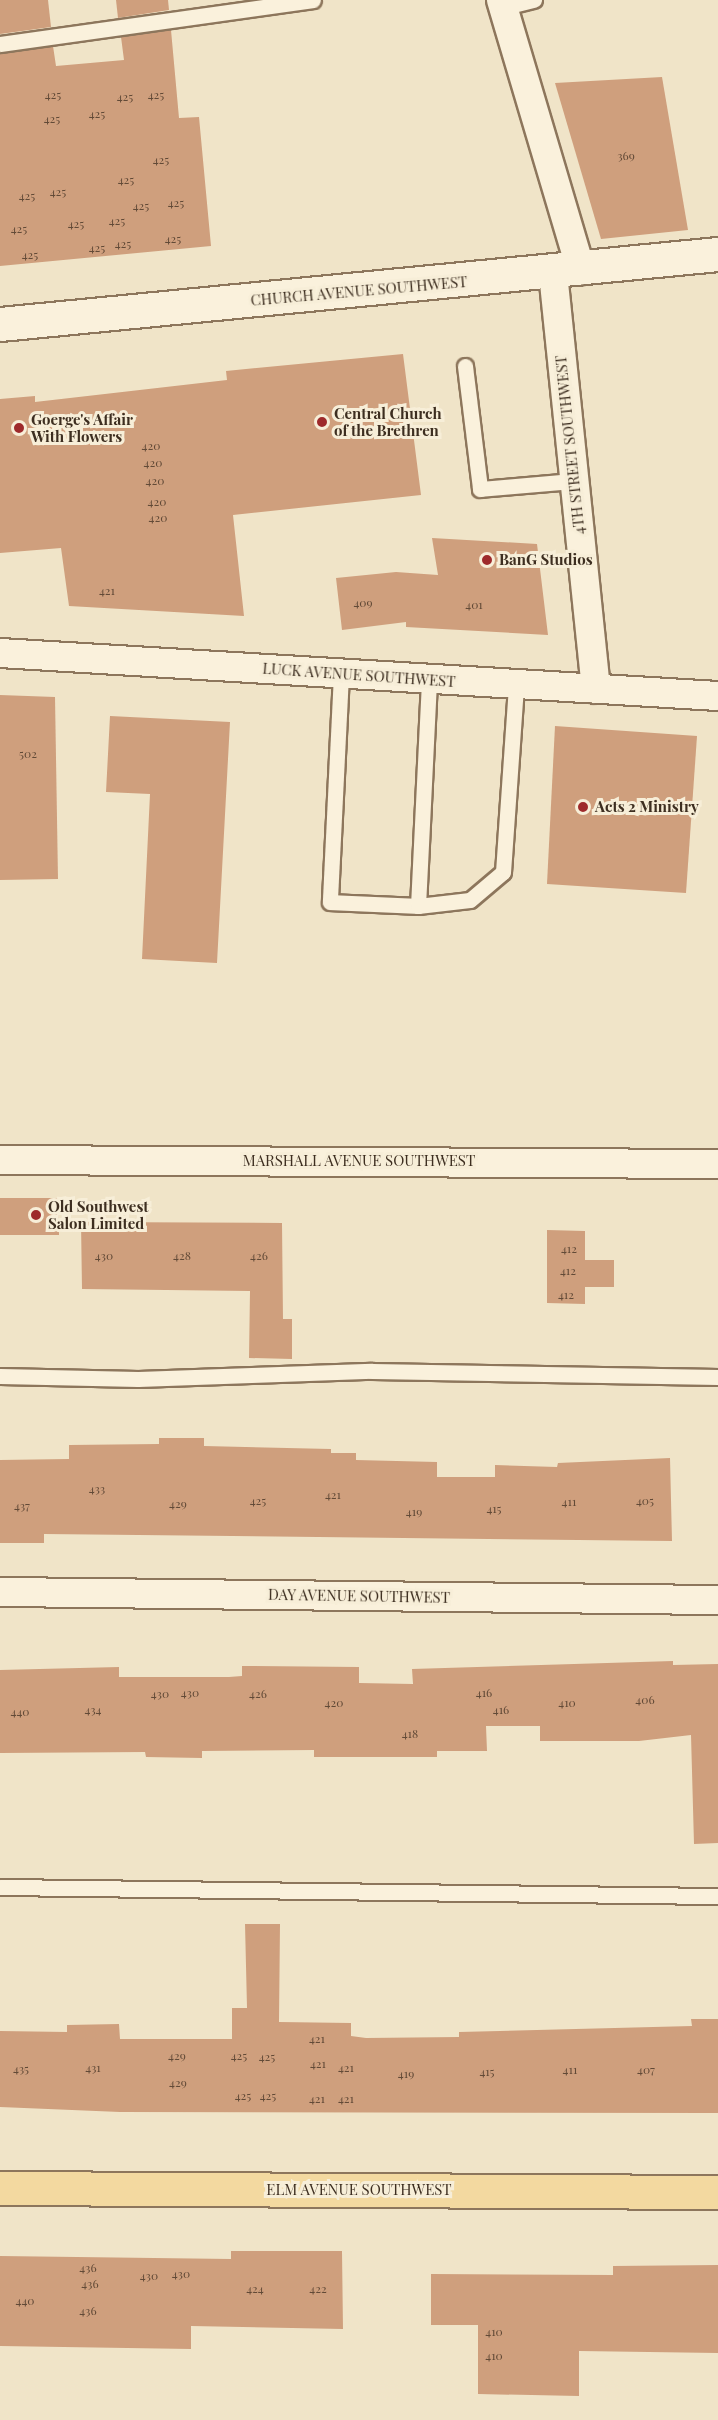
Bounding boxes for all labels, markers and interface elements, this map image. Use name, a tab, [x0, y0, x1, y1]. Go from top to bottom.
house number: 425	[45, 88, 61, 102]
house number: 425	[148, 88, 164, 102]
house number: 425	[117, 90, 133, 104]
house number: 425	[89, 107, 105, 121]
house number: 425	[44, 112, 60, 126]
house number: 369	[617, 149, 635, 163]
house number: 425	[153, 153, 169, 167]
house number: 425	[118, 173, 134, 187]
house number: 425	[50, 185, 66, 199]
house number: 425	[19, 189, 35, 203]
house number: 425	[168, 196, 184, 210]
house number: 425	[133, 199, 149, 213]
house number: 425	[109, 214, 125, 228]
house number: 425	[68, 217, 84, 231]
house number: 425	[11, 222, 27, 236]
house number: 425	[165, 232, 181, 246]
house number: 425	[115, 237, 131, 251]
house number: 425	[89, 241, 105, 255]
house number: 425	[22, 248, 38, 262]
street label: CHURCH AVENUE SOUTHWEST	[250, 273, 468, 309]
street label: 4TH STREET SOUTHWEST	[552, 354, 588, 536]
place label: Central Church of the Brethren	[334, 404, 442, 439]
place label: Goerge's Affair With Flowers	[31, 410, 133, 445]
marker: Central Church of the Brethren	[315, 415, 329, 429]
marker: Goerge's Affair With Flowers	[12, 421, 26, 435]
house number: 420	[142, 439, 160, 453]
house number: 420	[144, 456, 162, 470]
house number: 420	[146, 474, 164, 488]
house number: 420	[148, 495, 166, 509]
house number: 420	[149, 511, 167, 525]
place label: BanG Studios	[499, 551, 593, 569]
marker: BanG Studios	[480, 553, 494, 567]
house number: 421	[99, 584, 115, 598]
house number: 409	[353, 596, 373, 610]
house number: 401	[465, 598, 483, 612]
street label: LUCK AVENUE SOUTHWEST	[262, 659, 456, 691]
house number: 502	[19, 747, 37, 761]
place label: Acts 2 Ministry	[595, 798, 699, 816]
marker: Acts 2 Ministry	[576, 800, 590, 814]
street label: MARSHALL AVENUE SOUTHWEST	[242, 1152, 476, 1170]
place label: Old Southwest Salon Limited	[48, 1197, 149, 1232]
marker: Old Southwest Salon Limited	[29, 1208, 43, 1222]
house number: 412	[561, 1242, 577, 1256]
house number: 430	[95, 1249, 113, 1263]
house number: 428	[173, 1249, 191, 1263]
house number: 426	[250, 1249, 268, 1263]
house number: 412	[560, 1264, 576, 1278]
house number: 412	[558, 1288, 574, 1302]
house number: 433	[89, 1482, 105, 1496]
house number: 421	[325, 1488, 341, 1502]
house number: 425	[250, 1494, 266, 1508]
house number: 405	[636, 1494, 654, 1508]
house number: 411	[562, 1495, 576, 1509]
house number: 429	[169, 1497, 187, 1511]
house number: 437	[14, 1499, 30, 1513]
house number: 415	[486, 1502, 502, 1516]
house number: 419	[406, 1505, 422, 1519]
street label: DAY AVENUE SOUTHWEST	[267, 1585, 451, 1607]
house number: 430	[181, 1686, 199, 1700]
house number: 416	[476, 1686, 492, 1700]
house number: 430	[151, 1687, 169, 1701]
house number: 426	[249, 1687, 267, 1701]
house number: 406	[635, 1693, 655, 1707]
house number: 420	[325, 1696, 343, 1710]
house number: 410	[558, 1696, 576, 1710]
house number: 434	[84, 1703, 102, 1717]
house number: 416	[493, 1703, 509, 1717]
house number: 440	[10, 1705, 30, 1719]
house number: 418	[402, 1727, 418, 1741]
house number: 421	[309, 2032, 325, 2046]
house number: 429	[168, 2049, 186, 2063]
house number: 425	[231, 2049, 247, 2063]
house number: 425	[259, 2050, 275, 2064]
house number: 421	[310, 2057, 326, 2071]
house number: 431	[85, 2061, 101, 2075]
house number: 421	[338, 2061, 354, 2075]
house number: 435	[13, 2062, 29, 2076]
house number: 411	[563, 2063, 577, 2077]
house number: 407	[637, 2063, 655, 2077]
house number: 415	[479, 2065, 495, 2079]
house number: 419	[398, 2067, 414, 2081]
house number: 429	[169, 2076, 187, 2090]
house number: 425	[235, 2089, 251, 2103]
house number: 425	[260, 2089, 276, 2103]
house number: 421	[309, 2092, 325, 2106]
house number: 421	[338, 2092, 354, 2106]
street label: ELM AVENUE SOUTHWEST	[266, 2181, 452, 2199]
house number: 436	[79, 2261, 97, 2275]
house number: 430	[172, 2267, 190, 2281]
house number: 430	[140, 2269, 158, 2283]
house number: 436	[81, 2277, 99, 2291]
house number: 424	[246, 2282, 264, 2296]
house number: 422	[309, 2282, 327, 2296]
house number: 440	[15, 2294, 35, 2308]
house number: 436	[79, 2304, 97, 2318]
house number: 410	[485, 2325, 503, 2339]
house number: 410	[485, 2349, 503, 2363]

